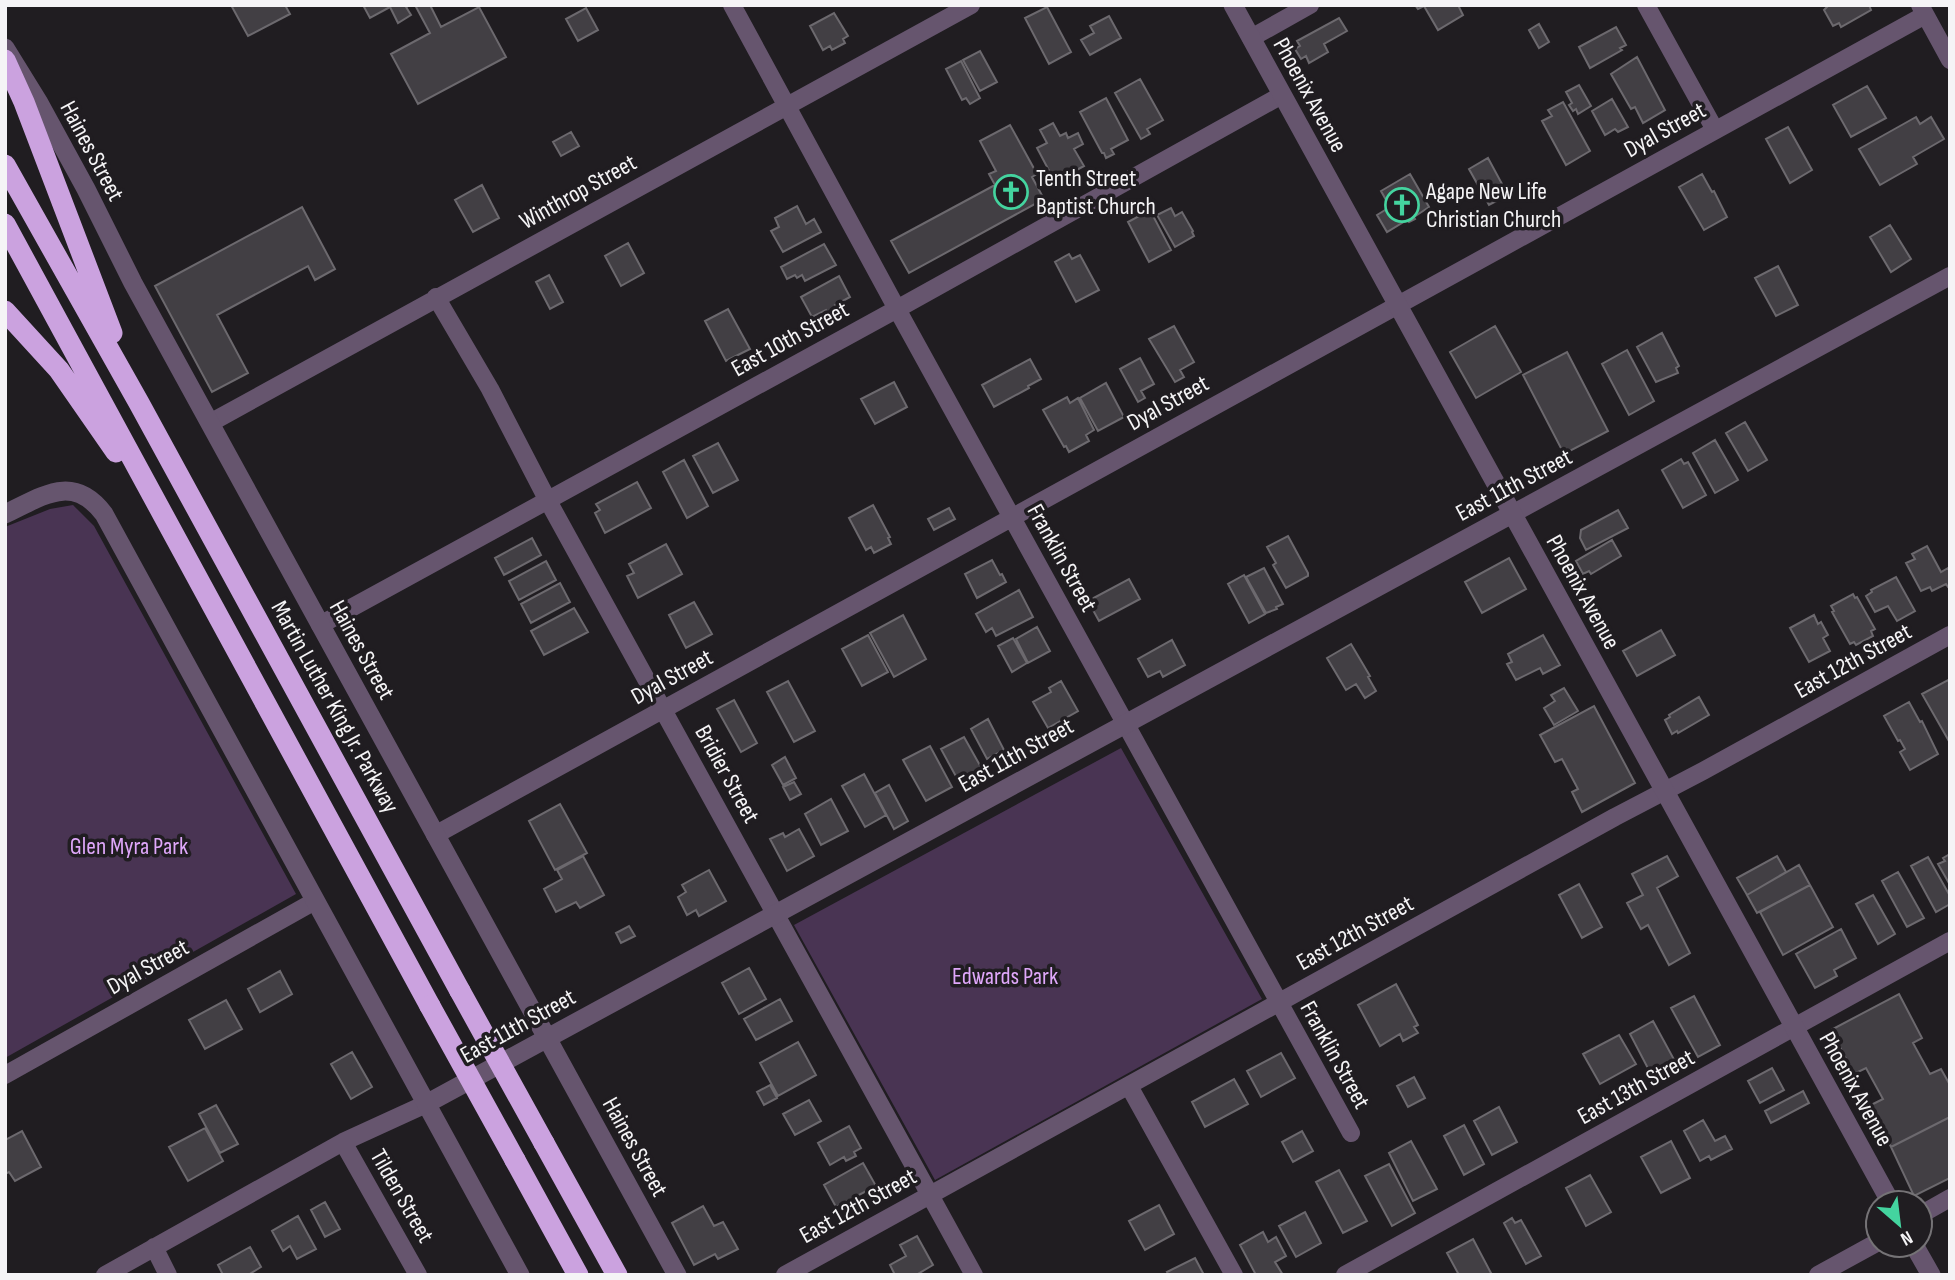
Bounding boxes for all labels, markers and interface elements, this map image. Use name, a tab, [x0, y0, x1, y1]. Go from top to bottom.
street label: Phoenix Avenue	[1267, 33, 1353, 157]
street label: Haines Street	[54, 96, 130, 206]
street label: Dyal Street	[1619, 96, 1711, 164]
street label: Winthrop Street	[515, 148, 641, 236]
place label: Tenth Street Baptist Church	[1036, 164, 1156, 221]
church icon: Tenth Street Baptist Church	[992, 173, 1030, 211]
place label: Agape New Life Christian Church	[1425, 177, 1561, 234]
church icon: Agape New Life Christian Church	[1383, 186, 1421, 224]
street label: East 10th Street	[726, 295, 854, 383]
street label: Dyal Street	[1122, 369, 1214, 437]
street label: East 11th Street	[1451, 442, 1577, 528]
street label: Franklin Street	[1021, 499, 1103, 617]
street label: Phoenix Avenue	[1540, 530, 1626, 654]
street label: Haines Street	[323, 595, 401, 705]
street label: Martin Luther King Jr. Parkway	[265, 596, 405, 818]
street label: East 12th Street	[1790, 617, 1916, 705]
street label: Dyal Street	[626, 643, 718, 711]
street label: East 11th Street	[953, 711, 1079, 799]
street label: Bridier Street	[688, 720, 766, 828]
park label: Glen Myra Park	[70, 832, 188, 861]
street label: East 12th Street	[1292, 889, 1418, 977]
street label: Dyal Street	[102, 933, 194, 1001]
park label: Edwards Park	[952, 962, 1058, 991]
street label: East 11th Street	[455, 982, 581, 1070]
street label: Franklin Street	[1294, 996, 1376, 1114]
street label: Phoenix Avenue	[1813, 1027, 1899, 1151]
street label: East 13th Street	[1573, 1043, 1699, 1131]
street label: Haines Street	[596, 1092, 674, 1202]
street label: Tilden Street	[364, 1144, 440, 1248]
street label: East 12th Street	[795, 1162, 921, 1250]
north arrow	[1864, 1189, 1934, 1259]
text: N	[1896, 1225, 1916, 1250]

